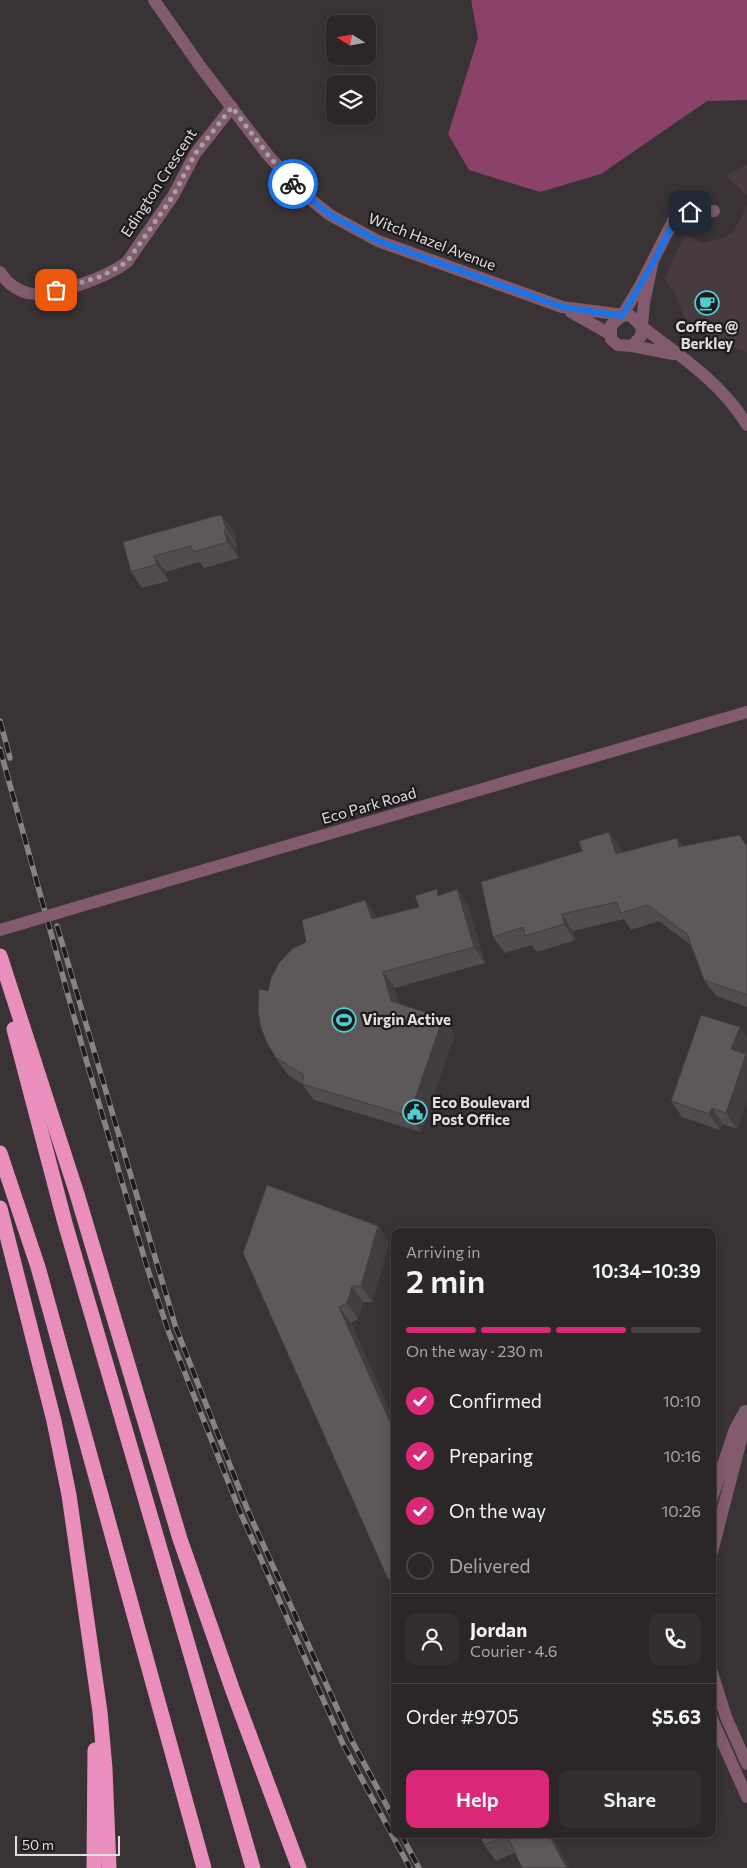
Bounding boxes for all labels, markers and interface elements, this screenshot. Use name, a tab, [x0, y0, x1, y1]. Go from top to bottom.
north arrow	[326, 15, 376, 65]
map controls	[326, 15, 376, 125]
button: layers	[326, 75, 376, 125]
street label: Edington Crescent	[116, 125, 200, 240]
courier	[268, 159, 318, 209]
icon: bike	[279, 170, 307, 198]
pin	[669, 191, 711, 233]
icon: home	[676, 198, 704, 226]
street label: Witch Hazel Avenue	[366, 208, 499, 274]
pin	[35, 269, 77, 311]
icon: bag	[42, 276, 70, 304]
cafe icon: Coffee @ Berkley	[694, 290, 720, 316]
place label: Coffee @ Berkley	[676, 317, 738, 352]
street label: Eco Park Road	[319, 783, 418, 827]
sports icon: Virgin Active	[331, 1007, 357, 1033]
place label: Virgin Active	[362, 1010, 451, 1028]
place label: Eco Boulevard Post Office	[432, 1093, 530, 1128]
public building icon: Eco Boulevard Post Office	[402, 1099, 428, 1125]
text: Arriving in	[406, 1242, 480, 1261]
text: 10:34–10:39	[593, 1259, 701, 1282]
text: 2 min	[406, 1260, 485, 1300]
text: On the way · 230 m	[406, 1341, 543, 1360]
icon: check	[406, 1387, 434, 1415]
text: Confirmed	[449, 1389, 542, 1412]
text: 10:10	[663, 1391, 701, 1410]
icon: check	[406, 1442, 434, 1470]
text: Preparing	[449, 1444, 533, 1467]
text: 10:16	[663, 1446, 701, 1465]
icon: check	[406, 1497, 434, 1525]
text: On the way	[449, 1499, 546, 1522]
text: 10:26	[661, 1501, 701, 1520]
text: Delivered	[449, 1554, 530, 1577]
button: person	[406, 1613, 458, 1665]
button: phone	[649, 1613, 701, 1665]
text: Jordan	[470, 1618, 527, 1641]
text: Courier · 4.6	[470, 1641, 557, 1660]
text: Order #9705	[406, 1705, 519, 1728]
text: $5.63	[652, 1705, 701, 1728]
button: Help	[406, 1770, 549, 1828]
button: Share	[559, 1770, 701, 1828]
scale bar	[15, 1833, 120, 1856]
text: 50 m	[22, 1836, 54, 1853]

